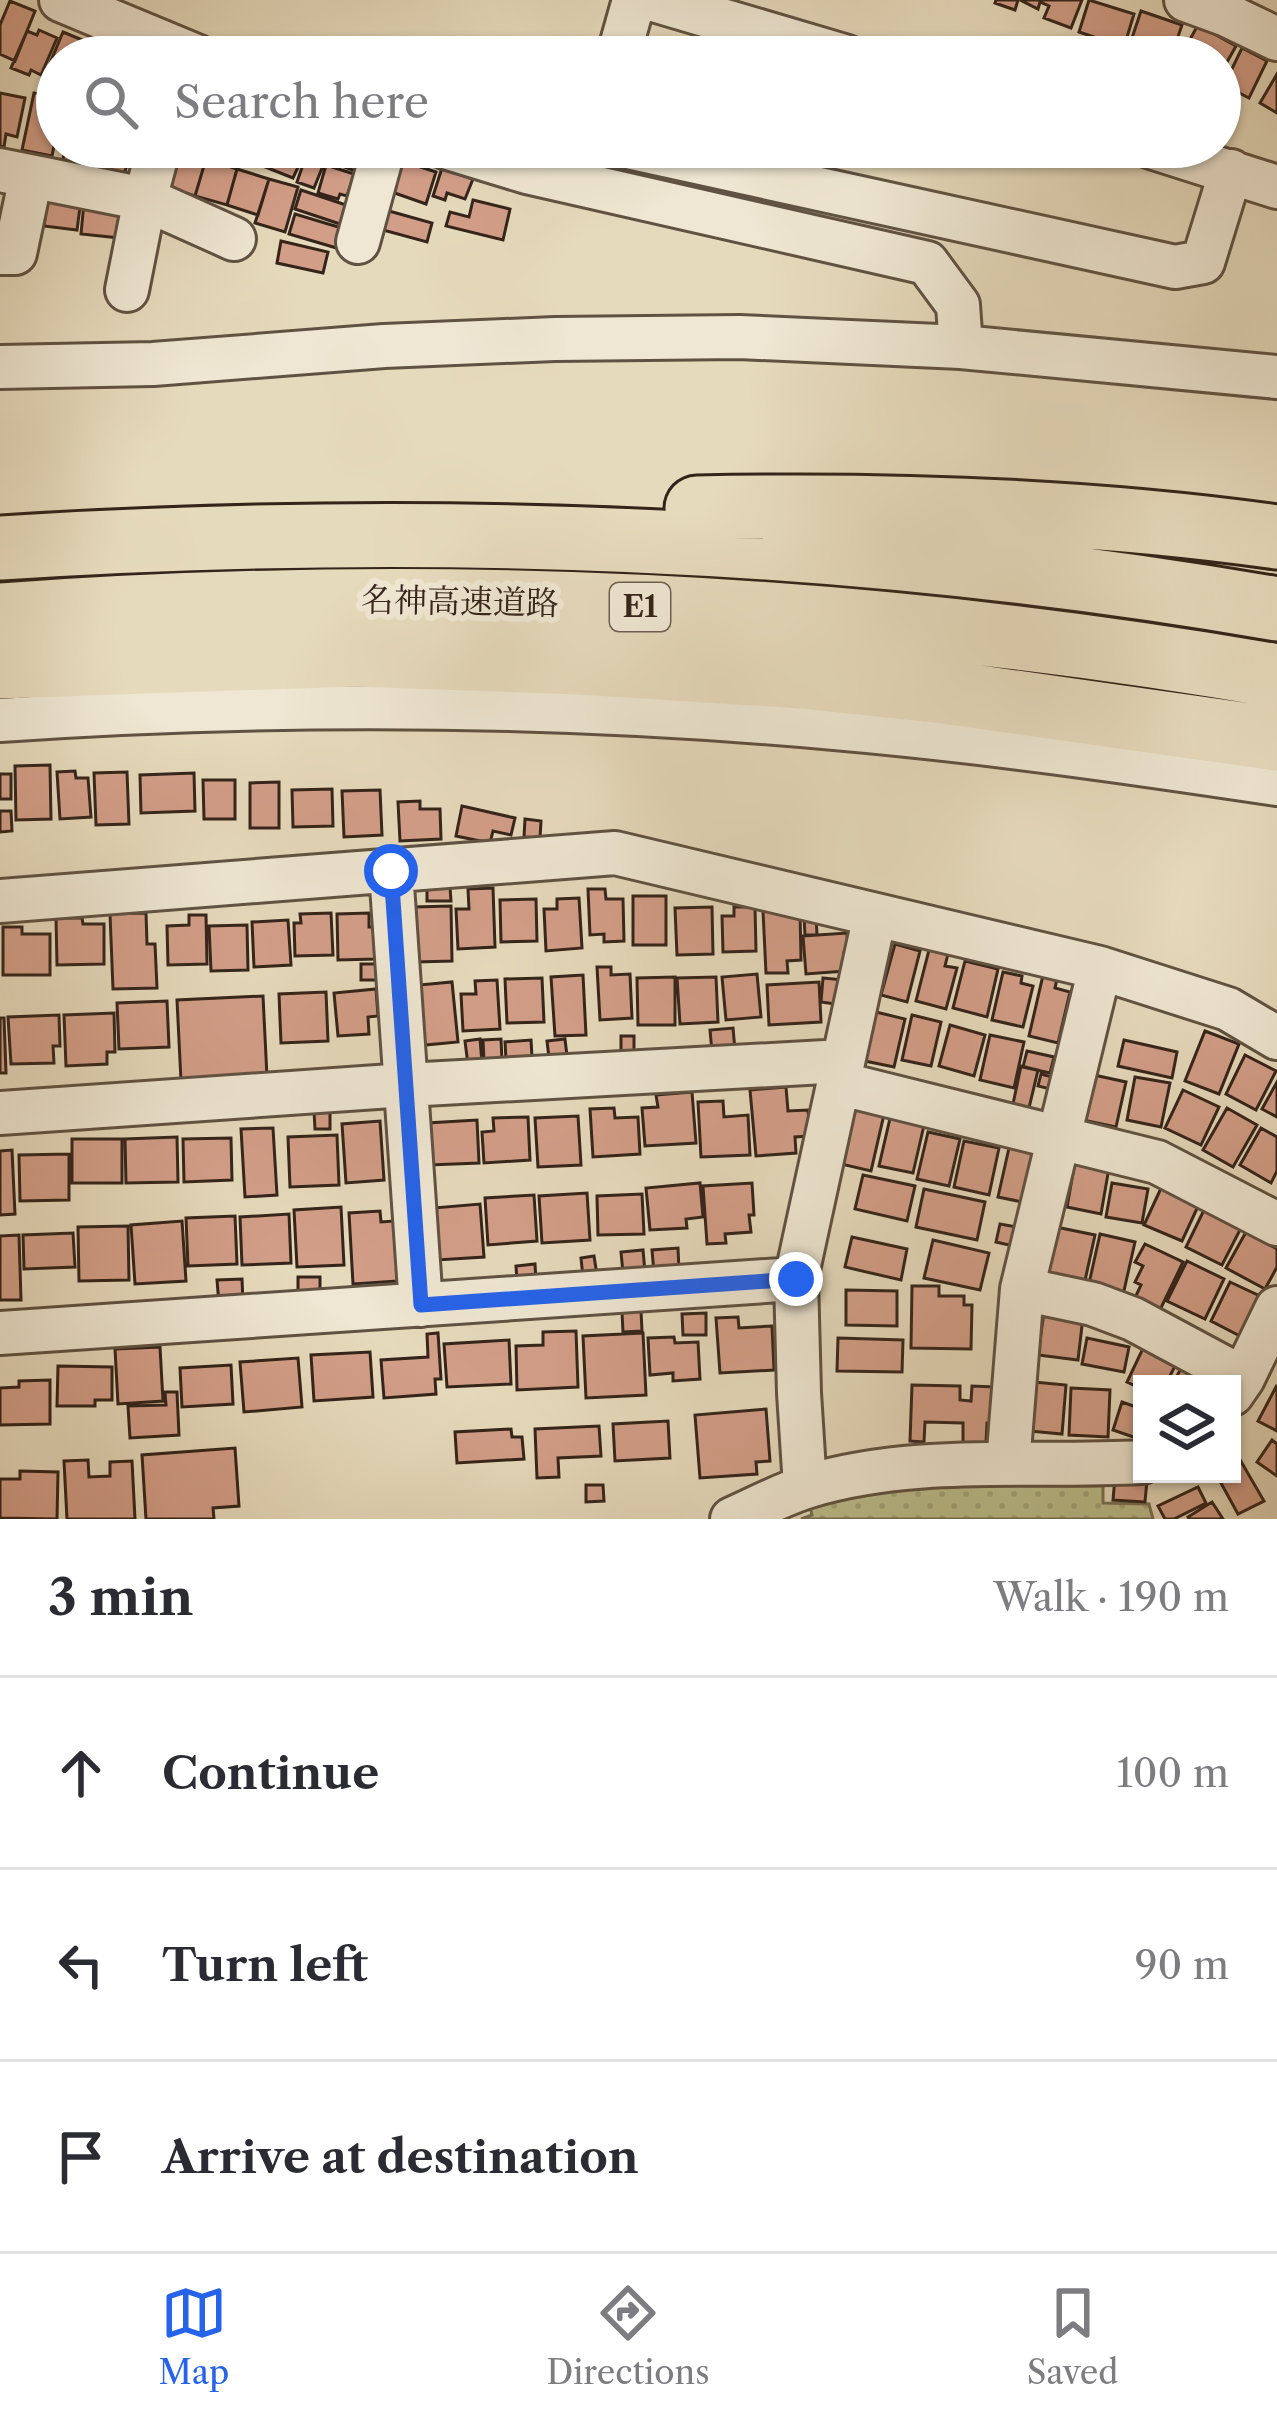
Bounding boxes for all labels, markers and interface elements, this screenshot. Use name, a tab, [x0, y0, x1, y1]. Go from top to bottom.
search box	[36, 36, 1241, 168]
icon: search	[78, 69, 144, 135]
text: Search here	[174, 74, 429, 130]
street label: 名神高速道路	[361, 579, 559, 624]
road number: E1	[610, 583, 670, 631]
route start	[364, 844, 418, 898]
route end	[769, 1252, 823, 1306]
map controls	[1133, 1375, 1241, 1483]
button: layers	[1133, 1375, 1241, 1483]
text: 3 min	[48, 1566, 194, 1628]
text: Walk · 190 m	[993, 1573, 1229, 1621]
icon: ahead	[48, 1740, 114, 1806]
text: Continue	[162, 1745, 379, 1801]
text: 100 m	[1116, 1749, 1229, 1797]
icon: left	[48, 1932, 114, 1998]
text: Turn left	[162, 1937, 368, 1993]
text: 90 m	[1135, 1941, 1229, 1989]
icon: arrive	[48, 2124, 114, 2190]
text: Arrive at destination	[162, 2129, 639, 2185]
tab: Map	[159, 2280, 229, 2393]
tab: Directions	[547, 2280, 710, 2393]
tab: Saved	[1027, 2280, 1118, 2393]

